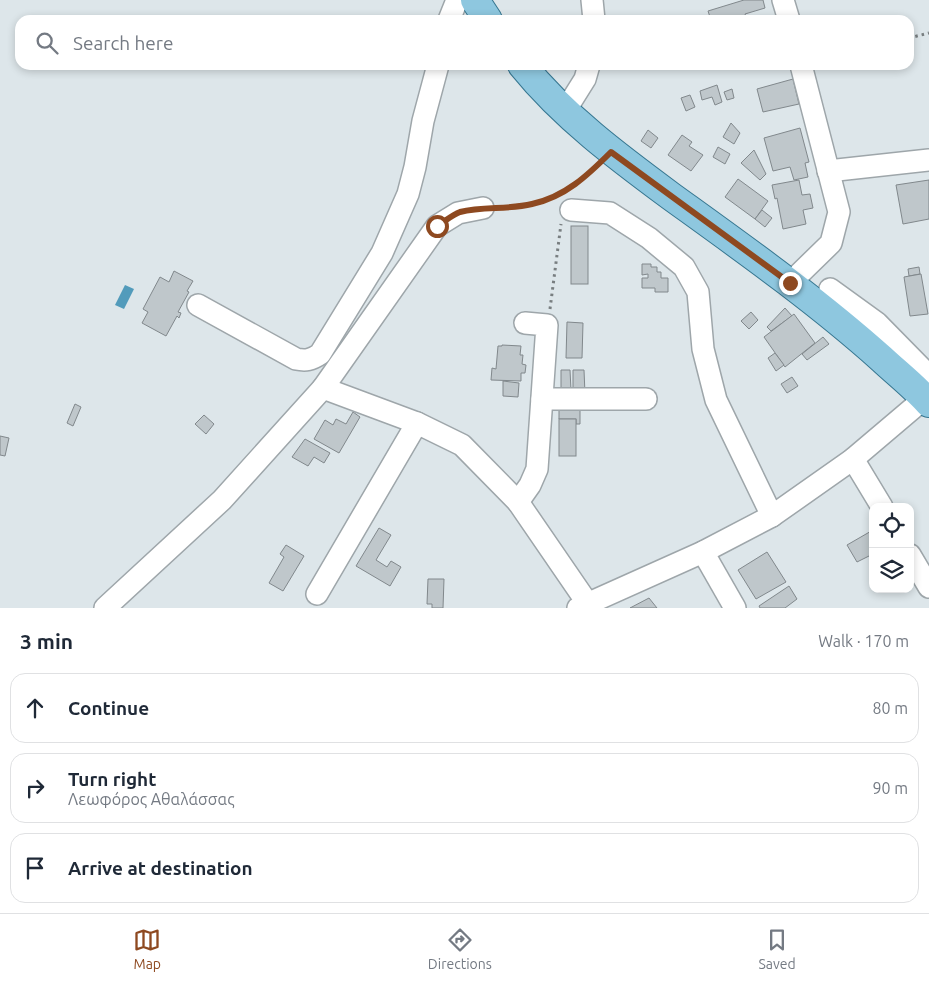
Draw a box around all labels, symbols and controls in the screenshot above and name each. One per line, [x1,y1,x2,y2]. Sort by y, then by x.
search box [15,15,914,70]
icon: search [33,29,61,57]
text: Search here [73,32,173,54]
route start [426,215,449,238]
route end [779,272,802,295]
map controls [869,503,914,593]
button: locate [869,503,914,548]
button: layers [869,548,914,593]
text: 3 min [20,629,73,653]
text: Walk · 170 m [818,632,909,650]
icon: ahead [21,694,49,722]
text: Continue [68,697,149,719]
text: 80 m [872,699,908,717]
text: Turn right [68,768,156,790]
icon: right [21,774,49,802]
text: 90 m [872,779,908,797]
text: Λεωφόρος Αθαλάσσας [68,790,234,808]
icon: arrive [21,854,49,882]
text: Arrive at destination [68,857,253,879]
tab: Map [133,926,161,972]
tab: Directions [428,926,492,972]
tab: Saved [758,926,796,972]

